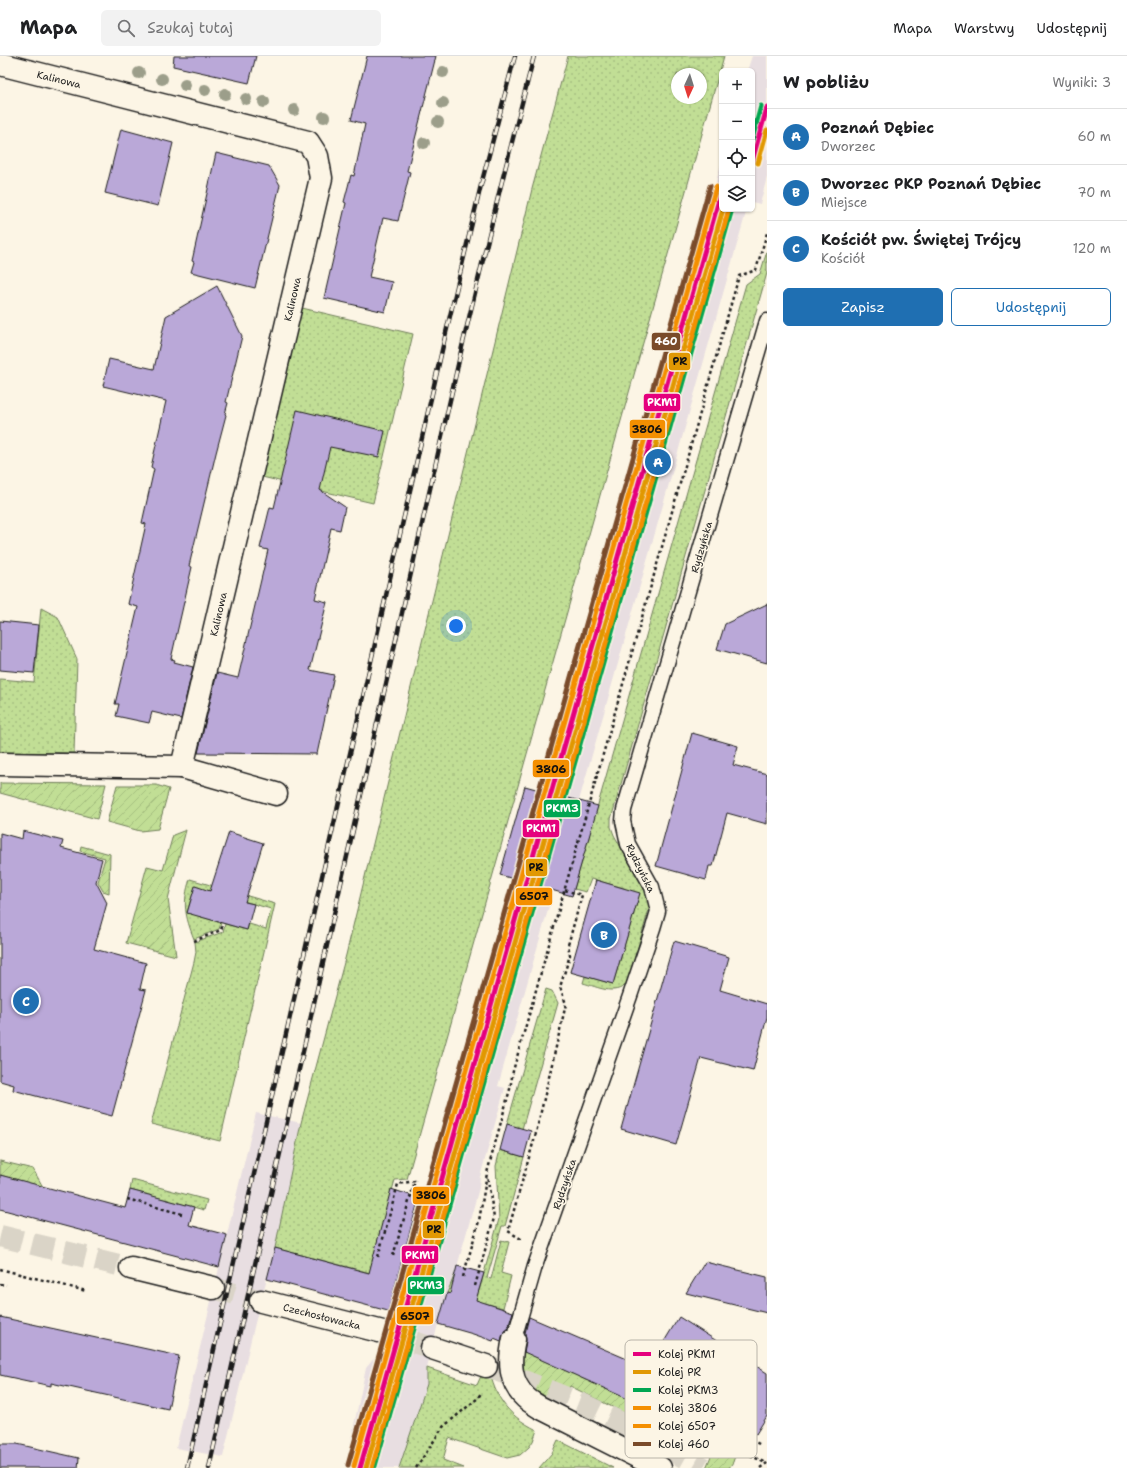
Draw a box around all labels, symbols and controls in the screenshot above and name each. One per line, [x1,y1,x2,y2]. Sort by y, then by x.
search box [101,10,381,46]
text: Mapa [20,15,77,40]
icon: search [115,17,137,39]
text: Szukaj tutaj [147,18,233,38]
text: Mapa [893,19,932,37]
text: Warstwy [954,19,1014,37]
text: Udostępnij [1036,19,1107,37]
street label: Kalinowa [36,68,83,91]
north arrow [671,68,707,104]
map controls [719,68,755,212]
button: + [719,68,755,104]
text: W pobliżu [783,71,869,93]
text: Wyniki: 3 [1052,74,1111,91]
button: − [719,104,755,140]
text: Poznań Dębiec [821,118,934,138]
text: A [791,128,801,145]
text: 60 m [1078,128,1111,145]
text: Dworzec [821,138,876,155]
button: locate [719,140,755,176]
text: Dworzec PKP Poznań Dębiec [821,174,1041,194]
button: layers [719,176,755,212]
text: B [792,184,800,201]
text: 70 m [1077,184,1111,201]
text: Miejsce [821,194,867,211]
text: Kościół pw. Świętej Trójcy [821,230,1021,250]
text: C [792,240,800,257]
text: 120 m [1073,240,1111,257]
text: Kościół [821,250,865,267]
street label: Kalinowa [281,275,304,322]
button: Zapisz [783,288,943,326]
button: Udostępnij [951,288,1111,326]
line badge: 460 [651,332,681,351]
text: 460 [655,334,678,349]
line badge: PR [668,352,691,371]
text: PR [673,354,687,369]
line badge: PKM1 [643,393,681,412]
text: PKM1 [647,395,677,410]
line badge: 3806 [629,419,666,439]
text: 3806 [632,422,663,437]
pin: A [645,447,671,477]
street label: Rydzyńska [688,519,715,574]
street label: Kalinowa [207,590,230,637]
your location [446,616,466,636]
line badge: 3806 [532,759,570,778]
text: 3806 [536,762,567,777]
line badge: PKM3 [543,799,581,818]
text: PKM3 [545,801,579,816]
line badge: PKM1 [522,819,560,838]
text: PKM1 [526,821,556,836]
street label: Rydzyńska [623,842,658,895]
line badge: PR [525,858,548,877]
text: PR [529,860,543,875]
line badge: 6507 [515,887,553,906]
text: 6507 [519,889,549,904]
pin: B [591,920,617,950]
pin: C [13,986,39,1016]
street label: Rydzyńska [550,1156,579,1211]
line badge: 3806 [412,1186,450,1205]
text: 3806 [416,1188,447,1203]
line badge: PR [422,1220,445,1239]
text: PR [427,1222,441,1237]
line badge: PKM1 [401,1245,439,1264]
text: PKM1 [405,1248,435,1263]
line badge: PKM3 [407,1276,445,1295]
text: PKM3 [409,1278,443,1293]
street label: Czechosłowacka [282,1301,363,1333]
line badge: 6507 [396,1306,434,1325]
text: 6507 [400,1309,430,1324]
legend [625,1340,757,1458]
text: Kolej PKM1 [658,1347,715,1362]
text: Kolej PR [658,1365,702,1380]
text: Kolej PKM3 [658,1383,718,1398]
text: Kolej 3806 [658,1401,717,1416]
text: Kolej 6507 [658,1419,716,1434]
text: Kolej 460 [658,1437,710,1452]

